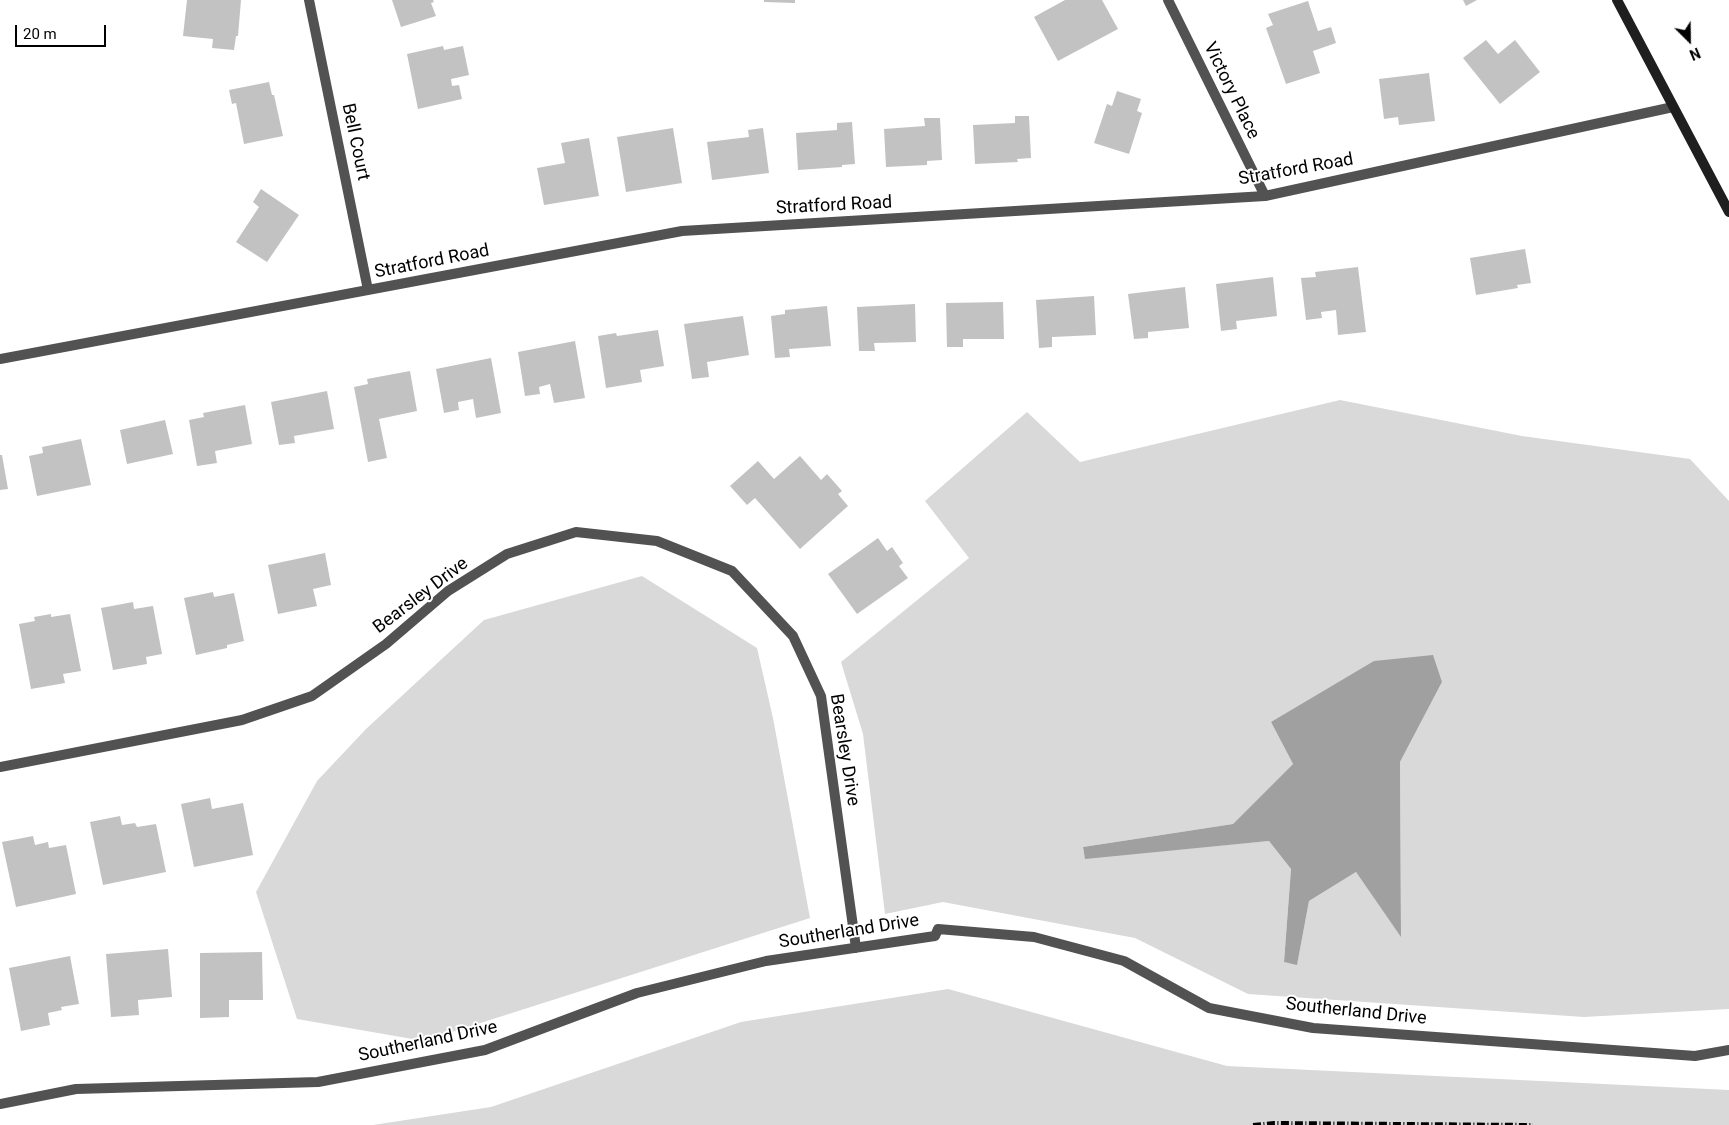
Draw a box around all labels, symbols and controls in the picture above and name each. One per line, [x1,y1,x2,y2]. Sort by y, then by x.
scale bar [18,15,109,47]
north arrow [1664,15,1714,65]
text: 20 m [23,25,57,43]
street label: Victory Place [1198,39,1264,143]
text: N [1687,45,1703,63]
street label: Bell Court [336,101,374,183]
street label: Stratford Road [1237,149,1355,191]
street label: Stratford Road [775,192,893,220]
street label: Stratford Road [373,240,491,284]
street label: Bearsley Drive [369,553,473,639]
street label: Bearsley Drive [824,692,864,808]
street label: Southerland Drive [777,910,921,954]
street label: Southerland Drive [1285,994,1427,1030]
street label: Southerland Drive [357,1017,499,1067]

